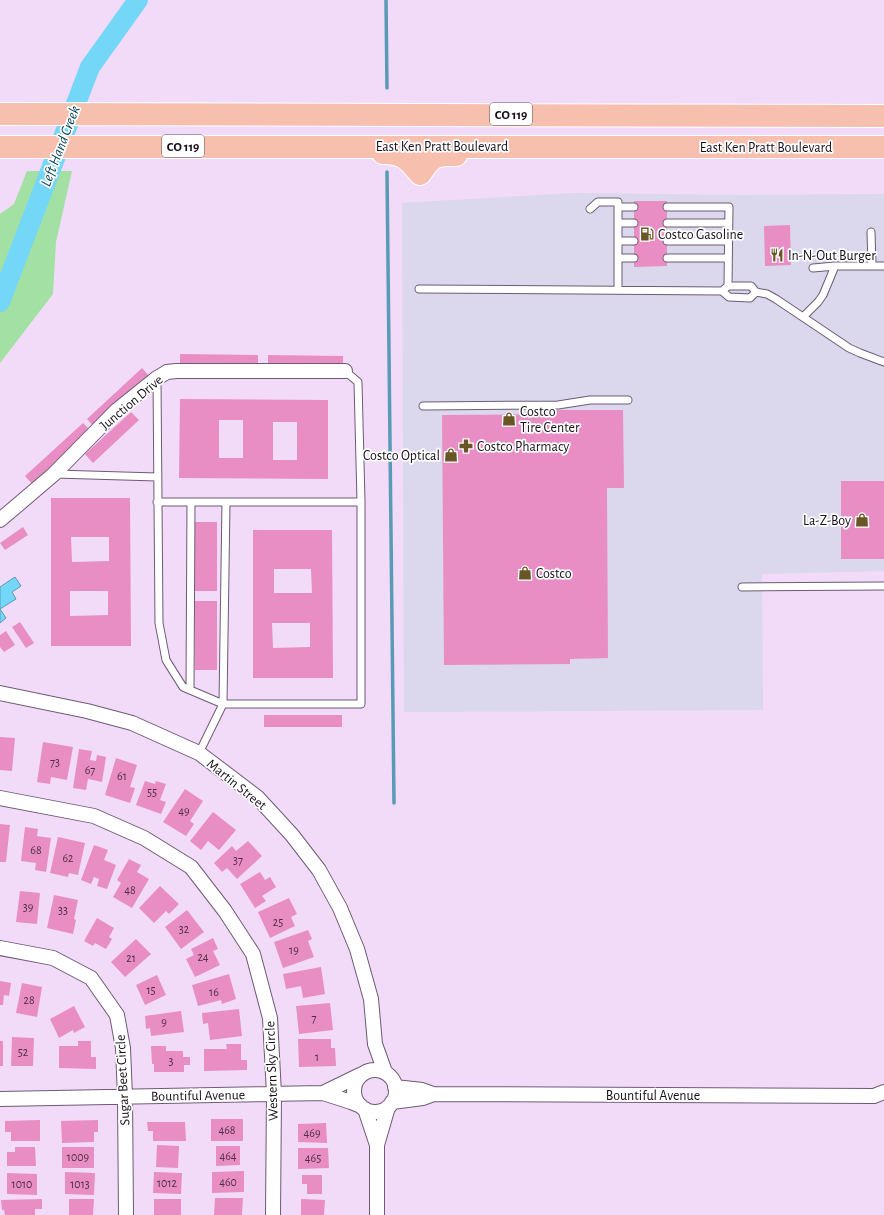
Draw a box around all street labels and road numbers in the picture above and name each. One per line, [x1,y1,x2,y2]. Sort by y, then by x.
road number: CO 119 [490,103,532,125]
road number: CO 119 [162,135,204,157]
street label: East Ken Pratt Boulevard [376,140,508,154]
street label: East Ken Pratt Boulevard [700,141,832,155]
street label: Junction Drive [98,373,166,433]
street label: Martin Street [204,757,269,813]
street label: Western Sky Circle [263,1021,281,1121]
street label: Sugar Beet Circle [114,1034,132,1126]
street label: Bountiful Avenue [151,1088,245,1104]
street label: Bountiful Avenue [606,1089,700,1103]

